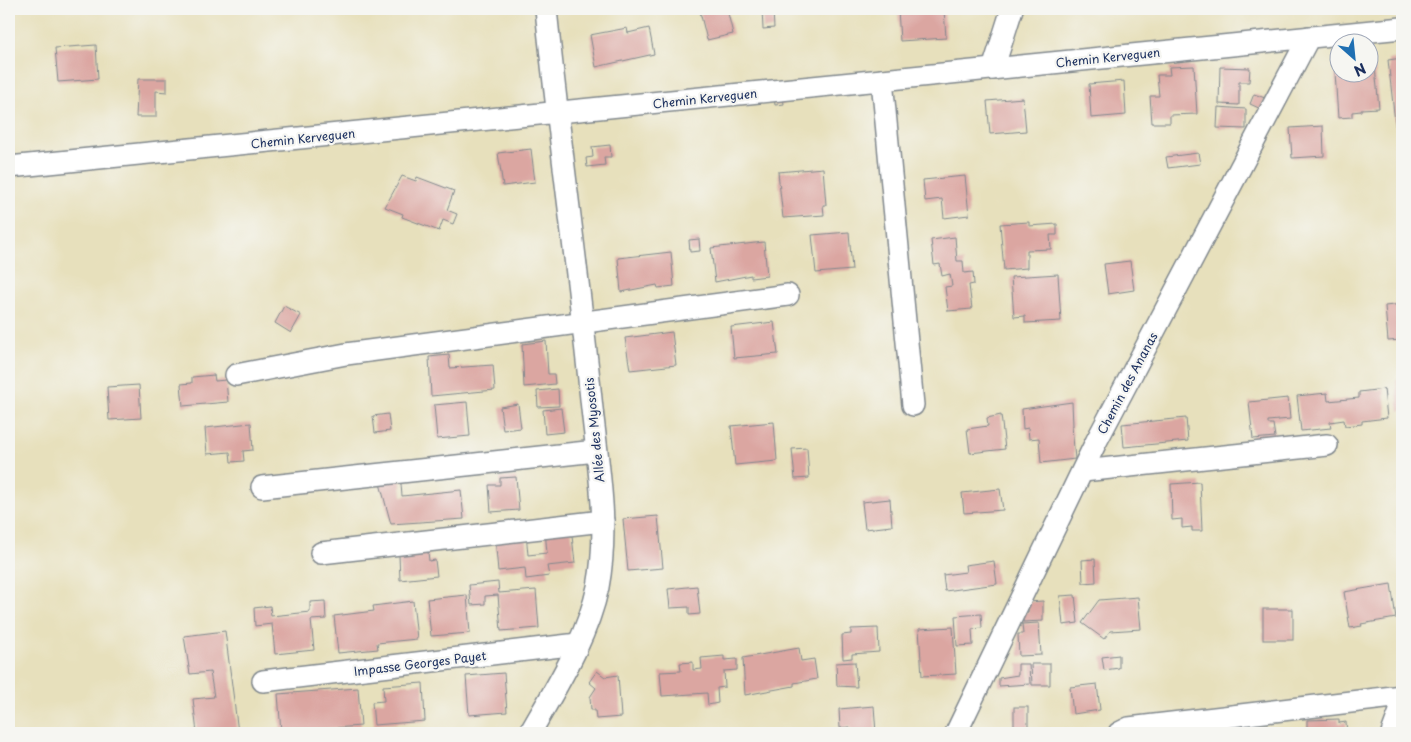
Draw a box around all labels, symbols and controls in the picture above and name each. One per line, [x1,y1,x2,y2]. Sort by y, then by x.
north arrow [1328,32,1378,82]
street label: Chemin Kerveguen [1055,43,1161,71]
text: N [1350,58,1370,82]
street label: Chemin Kerveguen [652,84,758,112]
street label: Chemin Kerveguen [250,124,356,152]
street label: Chemin des Ananas [1093,328,1162,437]
street label: Allée des Myosotis [579,376,608,483]
street label: Impasse Georges Payet [353,646,487,680]

